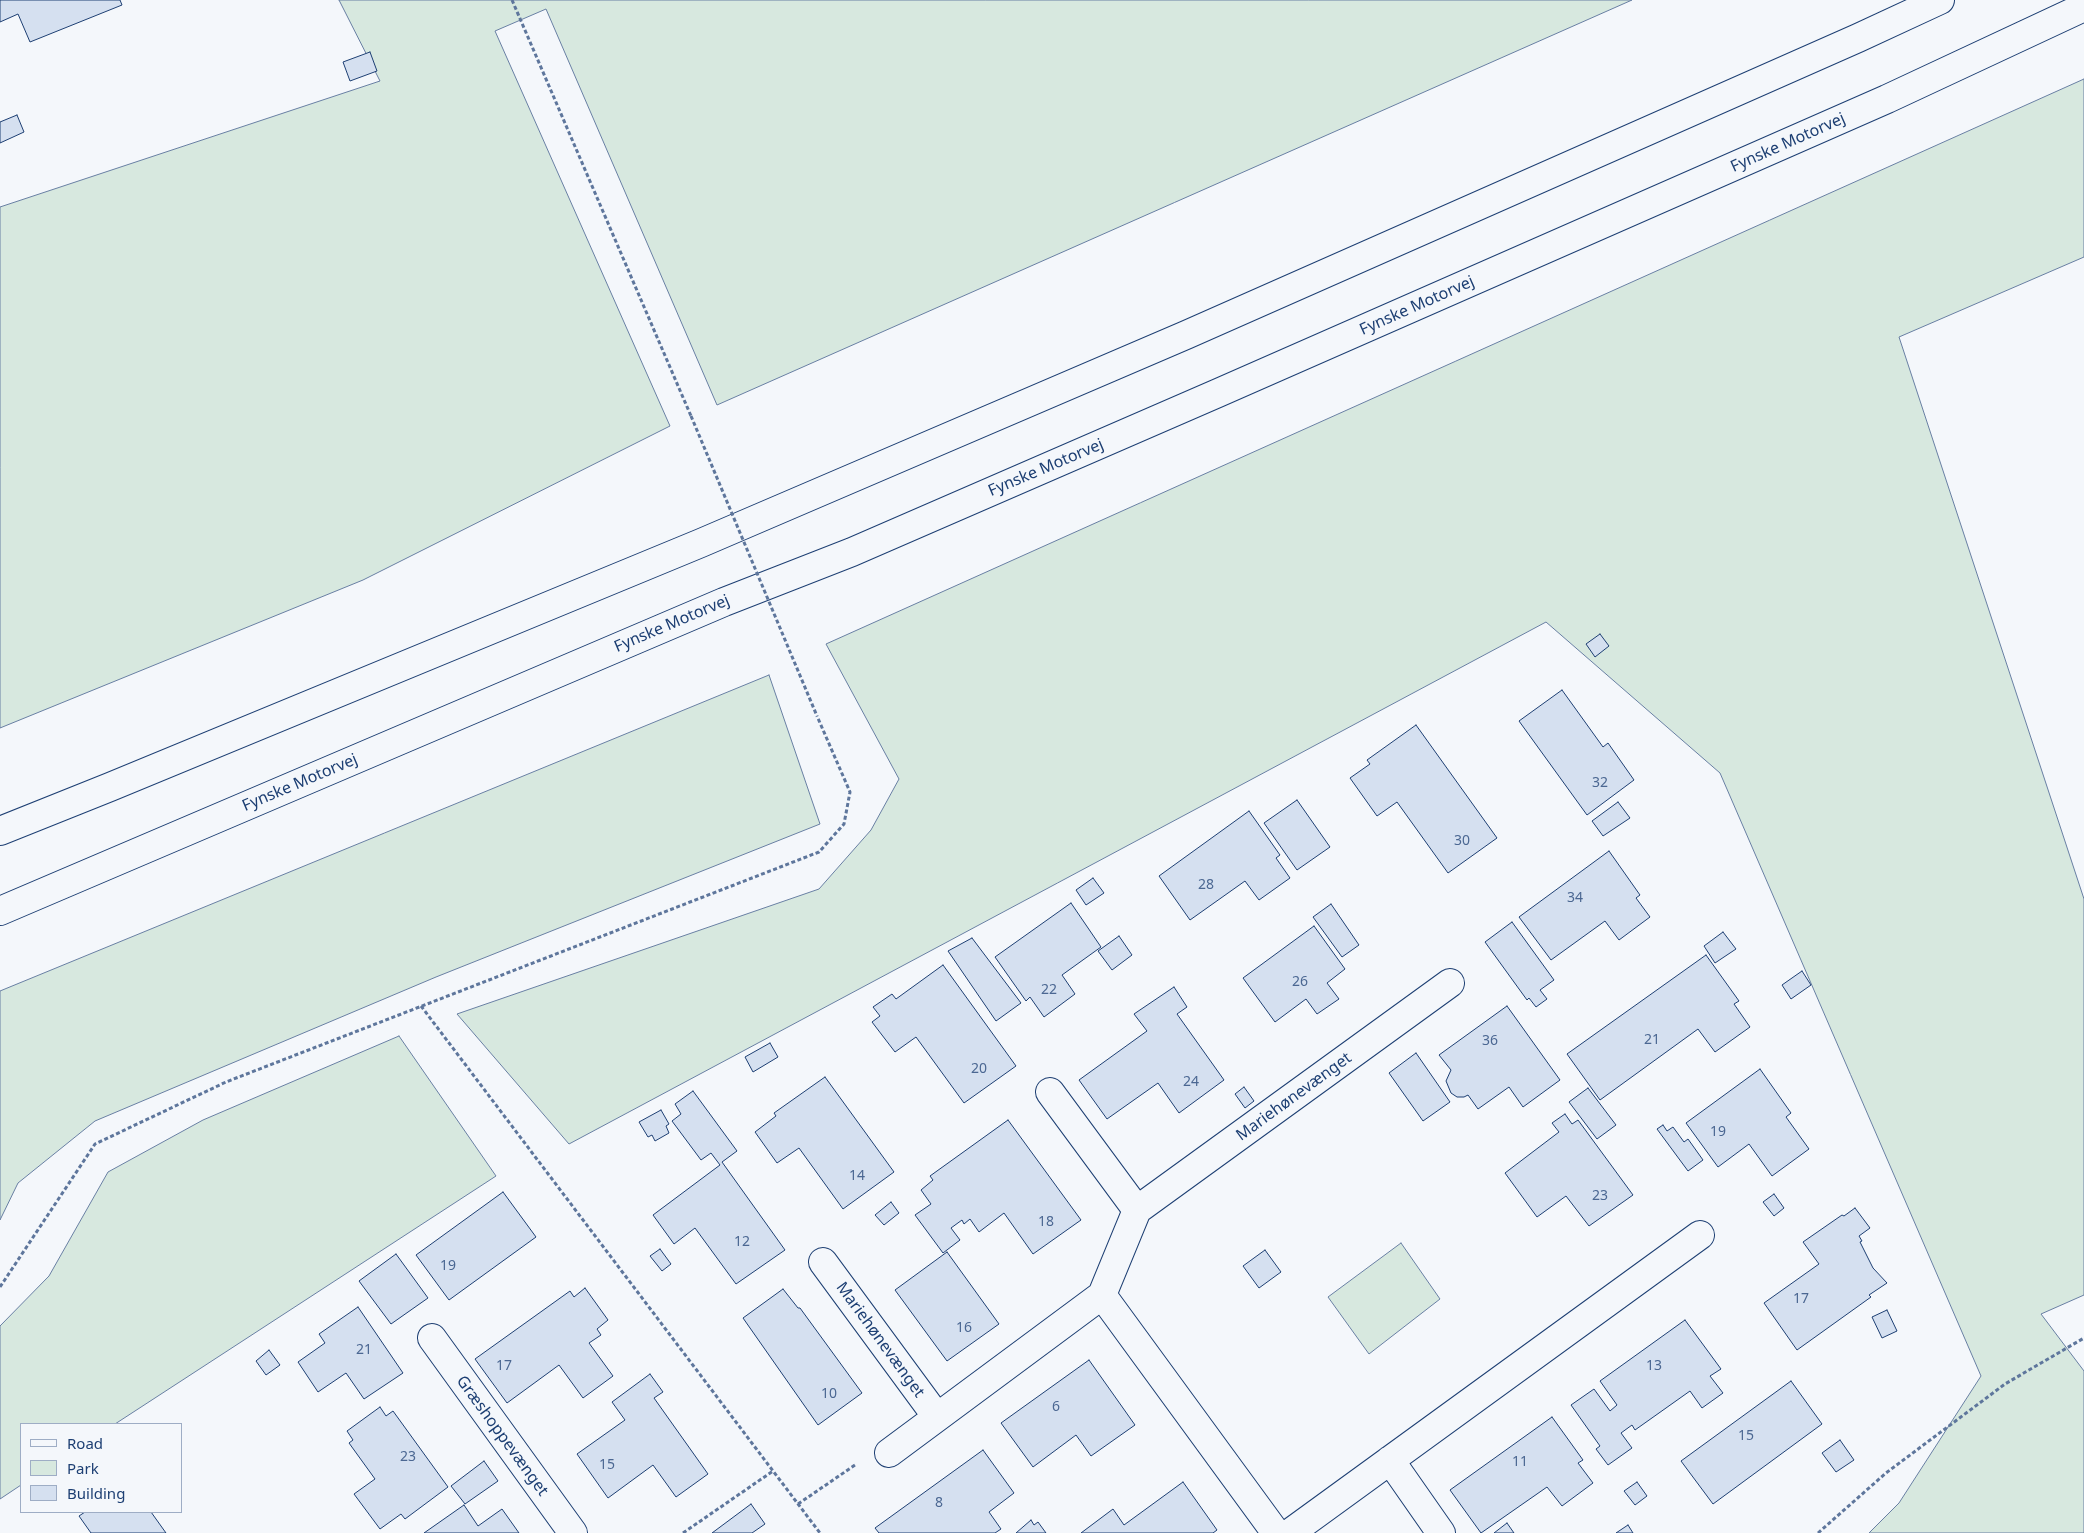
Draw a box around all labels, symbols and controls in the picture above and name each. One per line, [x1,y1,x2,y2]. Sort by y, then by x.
street label: Fynske Motorvej [1728,109,1848,177]
street label: Fynske Motorvej [1357,272,1477,340]
street label: Fynske Motorvej [986,435,1106,501]
street label: Fynske Motorvej [612,591,732,657]
street label: Fynske Motorvej [240,750,360,816]
house number: 32 [1592,775,1608,791]
house number: 30 [1454,833,1470,849]
house number: 28 [1198,877,1214,893]
house number: 34 [1567,890,1583,906]
house number: 26 [1292,974,1308,990]
house number: 22 [1041,982,1057,998]
house number: 21 [1644,1032,1660,1048]
house number: 36 [1482,1033,1498,1049]
street label: Mariehønevænget [1233,1049,1355,1145]
house number: 20 [971,1061,987,1077]
house number: 24 [1183,1074,1199,1090]
house number: 19 [1710,1124,1726,1140]
house number: 14 [849,1168,865,1184]
house number: 23 [1592,1188,1608,1204]
house number: 18 [1038,1214,1054,1230]
house number: 12 [734,1234,750,1250]
house number: 19 [440,1258,456,1274]
street label: Mariehønevænget [832,1279,928,1401]
house number: 17 [1793,1291,1809,1307]
house number: 16 [956,1320,972,1336]
house number: 21 [356,1342,372,1358]
house number: 17 [496,1358,512,1374]
house number: 13 [1646,1358,1662,1374]
street label: Græshoppevænget [452,1372,552,1500]
house number: 10 [821,1386,837,1402]
house number: 6 [1052,1399,1060,1415]
legend [20,1423,182,1513]
house number: 15 [1738,1428,1754,1444]
text: Road [67,1433,103,1453]
house number: 23 [400,1449,416,1465]
house number: 11 [1512,1454,1528,1470]
house number: 15 [599,1457,615,1473]
text: Park [67,1458,99,1478]
text: Building [67,1483,125,1503]
house number: 8 [935,1495,943,1511]

